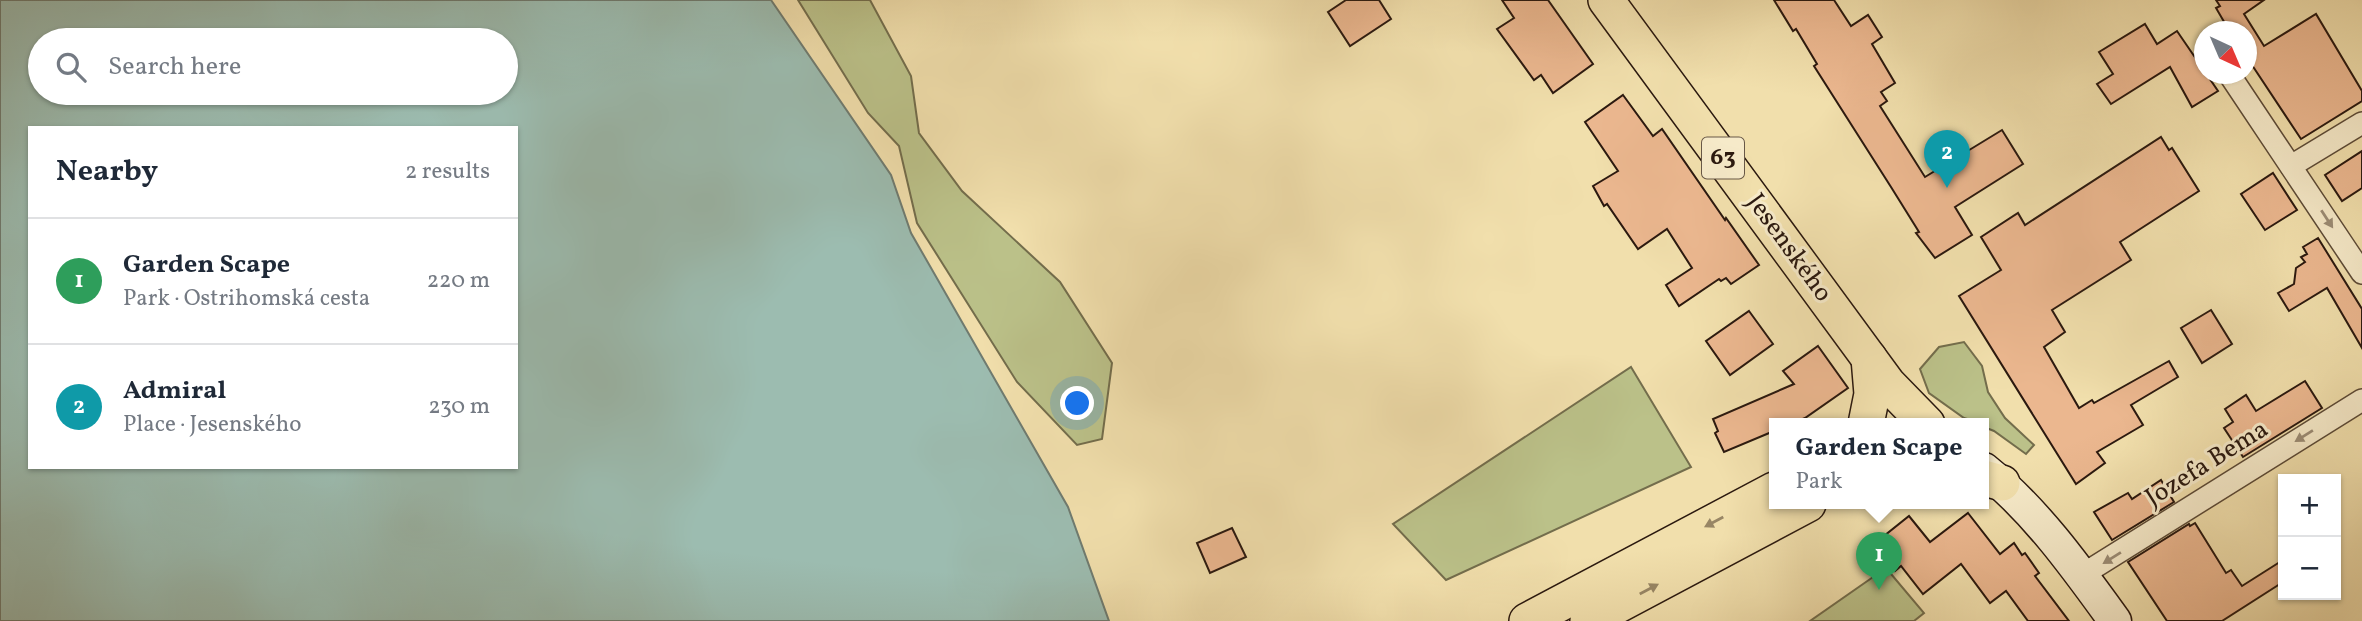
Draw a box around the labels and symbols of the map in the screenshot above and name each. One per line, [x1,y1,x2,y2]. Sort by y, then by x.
north arrow [2194,21,2257,84]
pin: 2 [1924,130,1970,188]
road number: 63 [1702,138,1744,178]
street label: Jesenského [1737,186,1841,310]
one-way arrow [2320,210,2333,229]
your location [1060,386,1094,420]
street label: Jozefa Bema [2138,412,2276,516]
one-way arrow [2295,430,2314,443]
one-way arrow [1703,515,1723,527]
pin: 1 [1856,532,1902,590]
one-way arrow [2102,551,2122,564]
one-way arrow [1639,583,1659,595]

